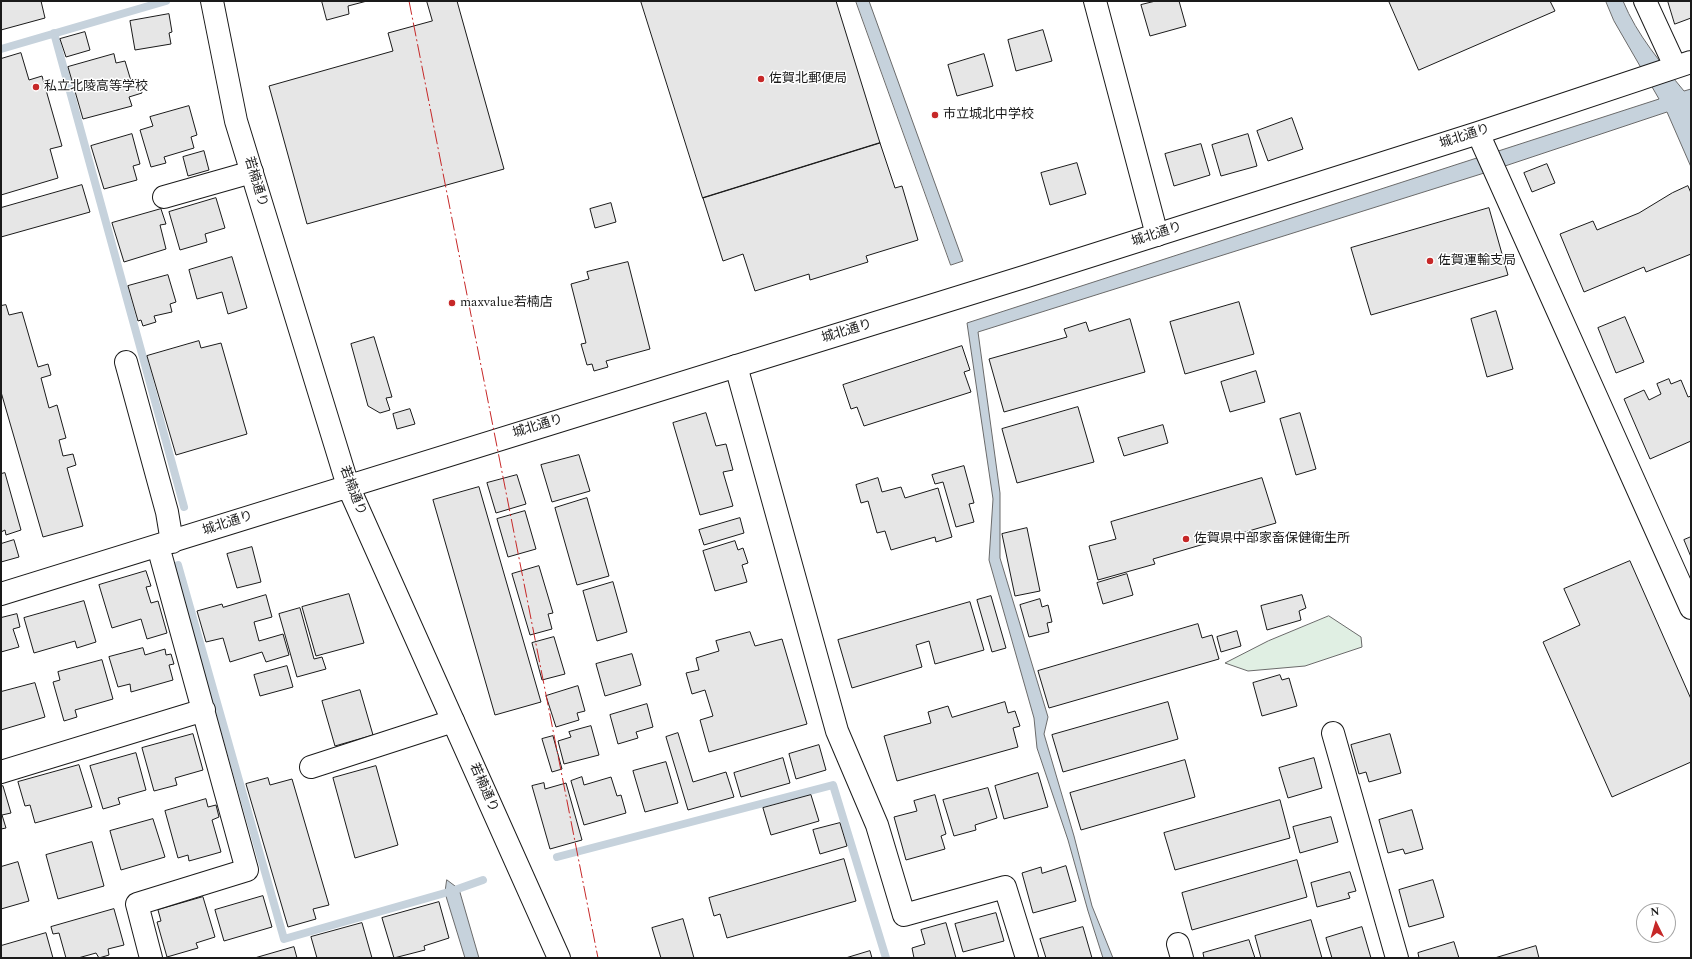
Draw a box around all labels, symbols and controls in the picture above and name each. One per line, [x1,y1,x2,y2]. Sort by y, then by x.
place label: 佐賀北郵便局 [769,71,847,87]
marker: 佐賀北郵便局 [756,74,766,84]
place label: 私立北陵高等学校 [44,79,148,95]
marker: 私立北陵高等学校 [31,82,41,92]
place label: 市立城北中学校 [943,107,1034,123]
marker: 市立城北中学校 [930,110,940,120]
street label: 城北通り [1438,122,1492,152]
street label: 若楠通り [240,155,270,209]
street label: 城北通り [1130,220,1184,250]
place label: 佐賀運輸支局 [1438,253,1516,269]
marker: 佐賀運輸支局 [1425,256,1435,266]
place label: maxvalue若楠店 [460,295,553,311]
marker: maxvalue若楠店 [447,298,457,308]
street label: 城北通り [820,317,874,347]
street label: 城北通り [511,412,565,442]
street label: 若楠通り [335,464,369,518]
street label: 城北通り [201,509,255,539]
place label: 佐賀県中部家畜保健衛生所 [1194,531,1350,547]
marker: 佐賀県中部家畜保健衛生所 [1181,534,1191,544]
street label: 若楠通り [465,761,501,815]
north arrow [1636,903,1676,943]
text: N [1650,903,1660,920]

